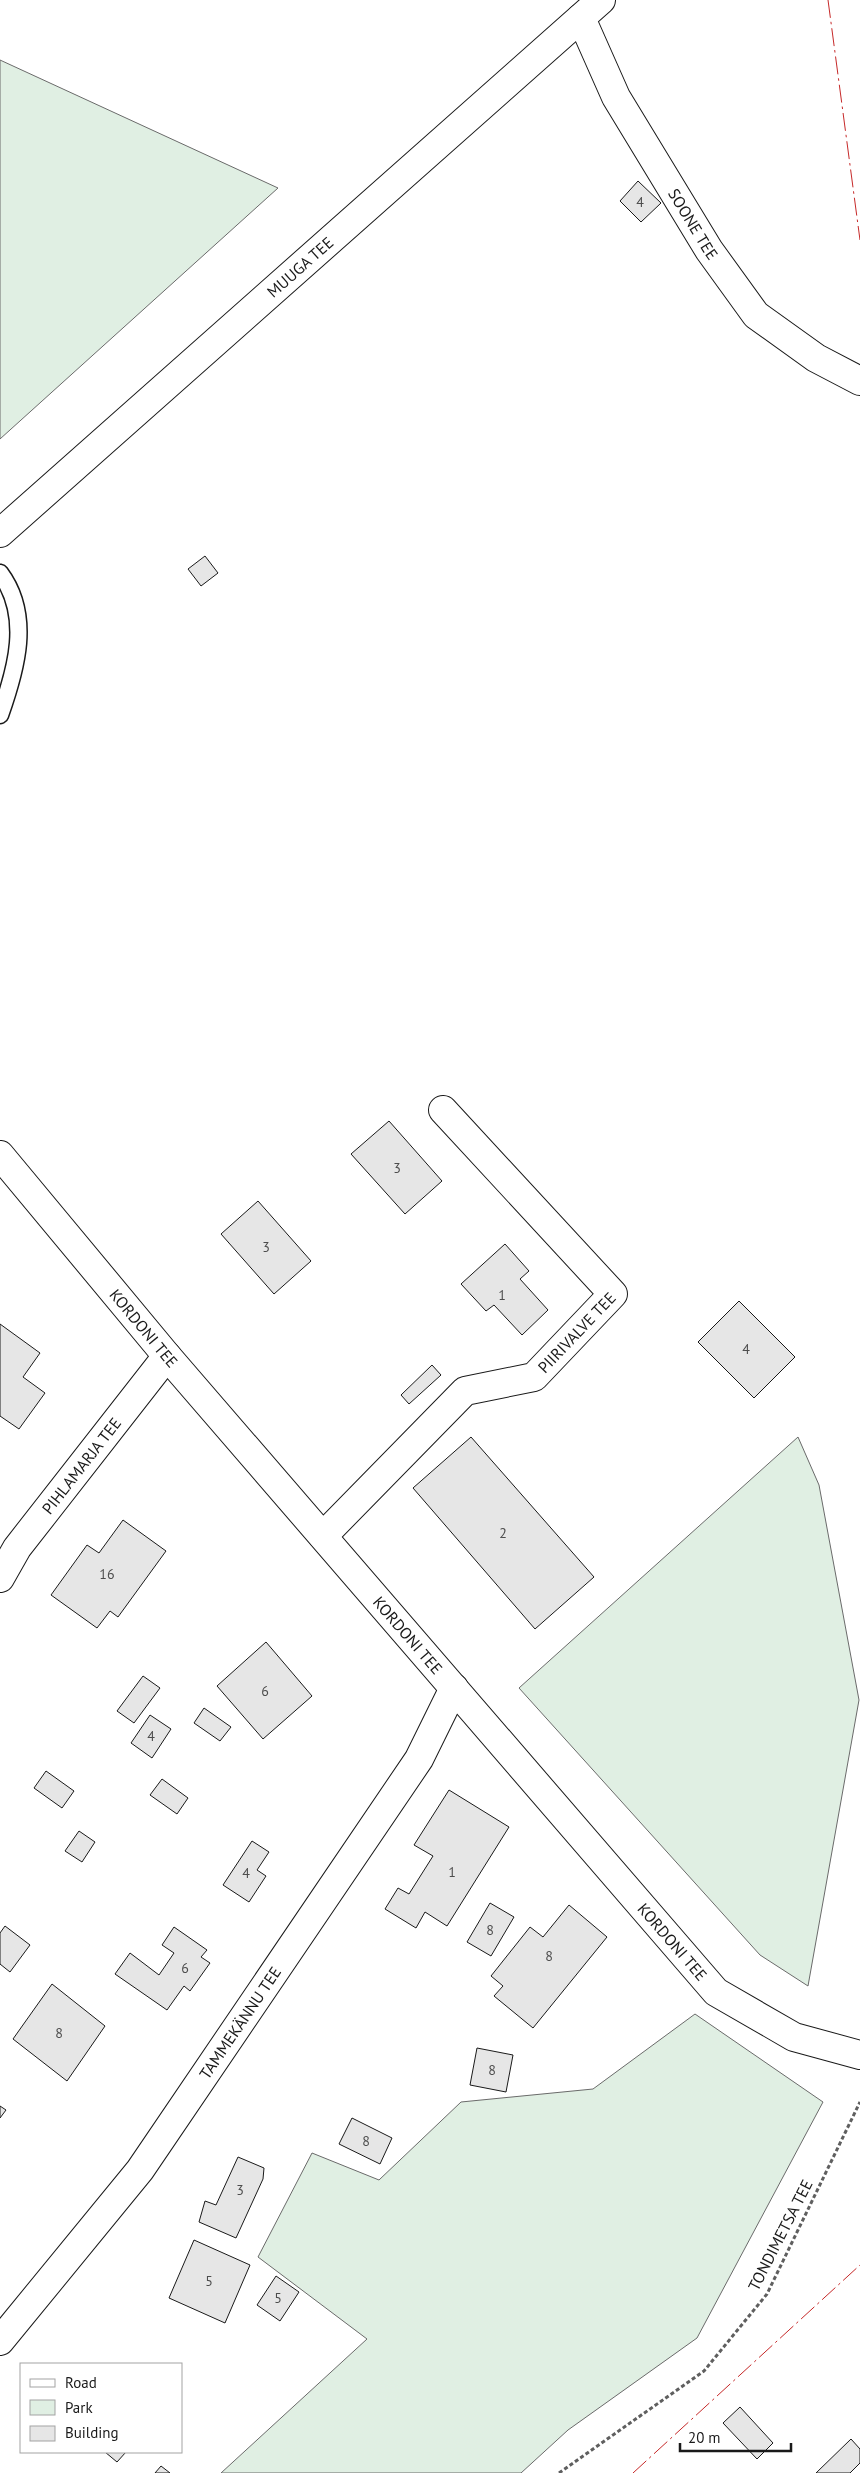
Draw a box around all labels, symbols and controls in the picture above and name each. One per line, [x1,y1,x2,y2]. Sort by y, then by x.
street label: SOONE TEE [664,185,723,263]
house number: 4 [636,193,644,211]
street label: MUUGA TEE [263,232,337,302]
house number: 3 [393,1159,401,1177]
house number: 3 [262,1238,270,1256]
street label: KORDONI TEE [105,1285,182,1371]
house number: 1 [498,1286,506,1304]
street label: PIIRIVALVE TEE [533,1288,620,1377]
house number: 4 [742,1340,750,1358]
street label: PIHLAMARJA TEE [37,1413,125,1518]
house number: 2 [499,1524,507,1542]
house number: 16 [99,1565,115,1583]
street label: KORDONI TEE [369,1592,447,1678]
house number: 6 [261,1682,269,1700]
house number: 4 [147,1727,155,1745]
house number: 1 [448,1863,456,1881]
house number: 4 [242,1864,250,1882]
street label: KORDONI TEE [634,1899,712,1985]
house number: 8 [486,1921,494,1939]
house number: 8 [545,1947,553,1965]
house number: 6 [181,1959,189,1977]
street label: TAMMEKÄNNU TEE [195,1963,285,2083]
house number: 8 [55,2024,63,2042]
house number: 8 [488,2061,496,2079]
house number: 8 [362,2132,370,2150]
street label: TONDIMETSA TEE [743,2176,817,2294]
house number: 3 [236,2181,244,2199]
house number: 5 [205,2272,213,2290]
house number: 5 [274,2289,282,2307]
legend [20,2363,182,2453]
text: Road [65,2373,97,2392]
text: Park [65,2398,93,2417]
scale bar [680,2420,791,2452]
text: Building [65,2423,119,2442]
text: 20 m [688,2428,721,2447]

